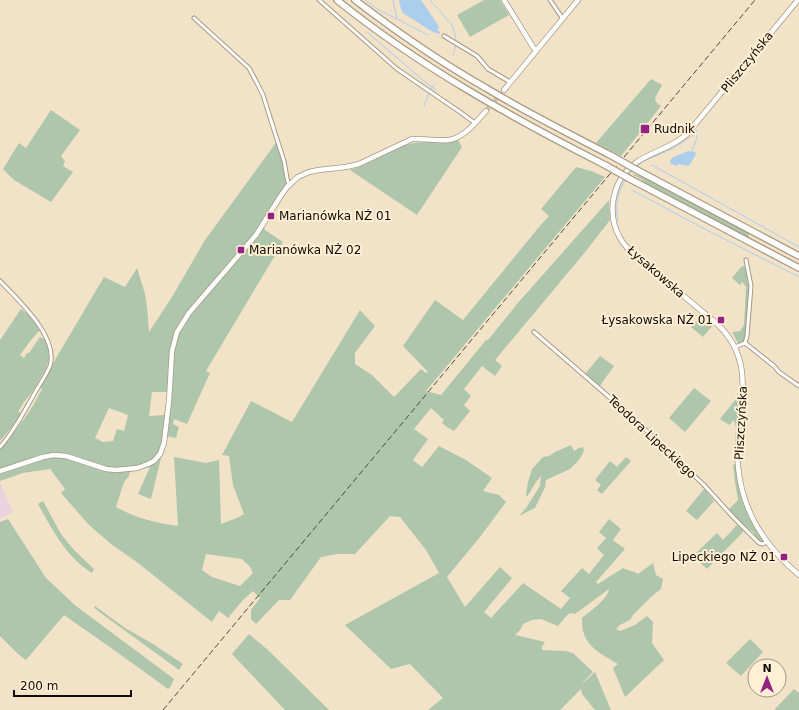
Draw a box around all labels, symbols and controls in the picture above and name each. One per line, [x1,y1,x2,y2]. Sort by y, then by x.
street label: Pliszczyńska [718,29,776,95]
place label: Rudnik [654,122,695,136]
marker: Rudnik [639,123,651,135]
place label: Marianówka NŻ 01 [279,208,391,223]
marker: Marianówka NŻ 01 [266,211,276,221]
place label: Marianówka NŻ 02 [249,242,361,257]
street label: Łysakowska [624,243,688,301]
marker: Marianówka NŻ 02 [236,245,246,255]
place label: Łysakowska NŻ 01 [600,312,713,327]
marker: Łysakowska NŻ 01 [716,315,726,325]
street label: Pliszczyńska [732,385,750,461]
street label: Teodora Lipeckiego [604,392,699,481]
place label: Lipeckiego NŻ 01 [672,549,776,564]
marker: Lipeckiego NŻ 01 [779,552,789,562]
north arrow [747,658,787,698]
text: N [762,662,772,675]
scale bar [14,672,131,698]
text: 200 m [20,679,58,693]

